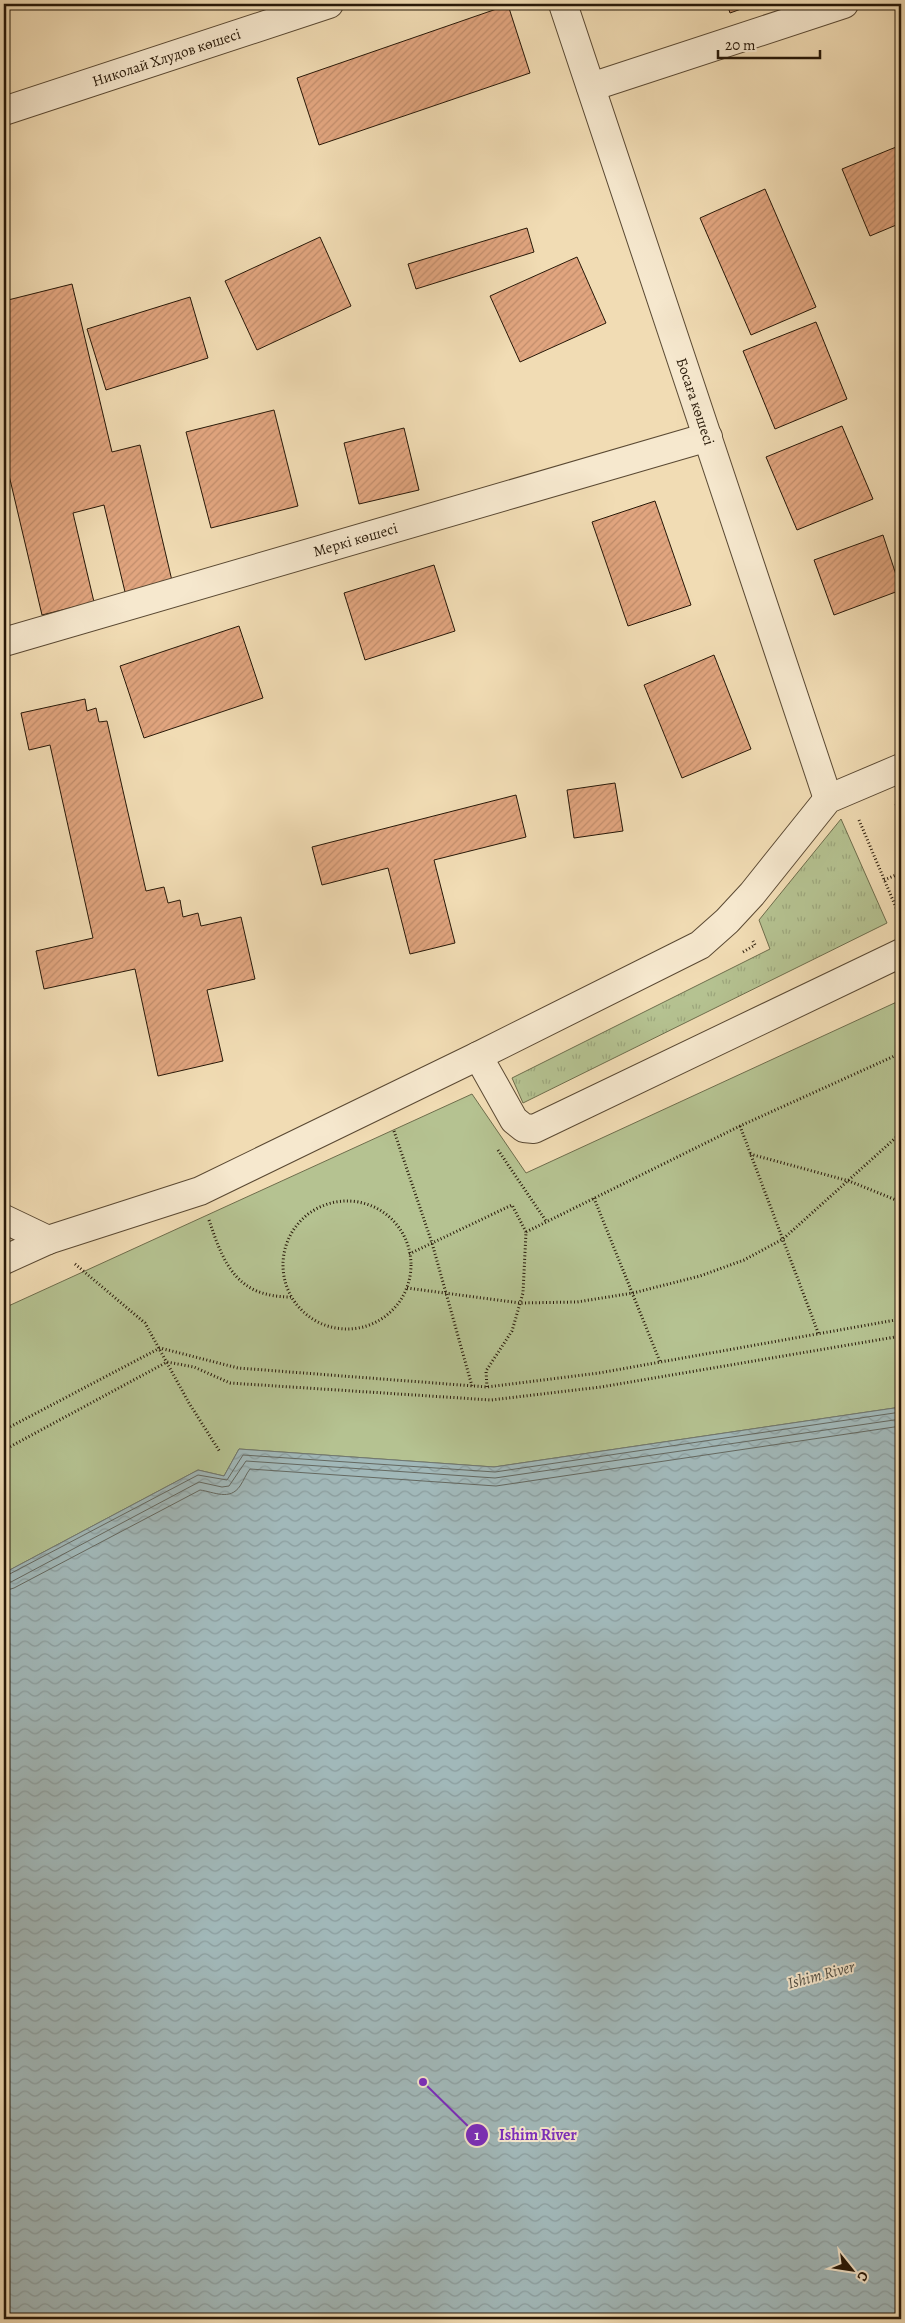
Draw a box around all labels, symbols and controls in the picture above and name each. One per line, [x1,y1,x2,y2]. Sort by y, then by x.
street label: Николай Хлудов көшесі [89,24,243,91]
scale bar [718,28,820,60]
text: 20 m [725,35,756,55]
street label: Босаға көшесі [672,355,719,448]
street label: Меркі көшесі [311,518,400,561]
water label: Ishim River [785,1955,857,1994]
callout: Ishim River [465,2119,587,2150]
text: Ishim River [499,2124,577,2146]
text: 1 [474,2125,480,2145]
north arrow [828,2246,878,2296]
text: С [852,2268,873,2285]

